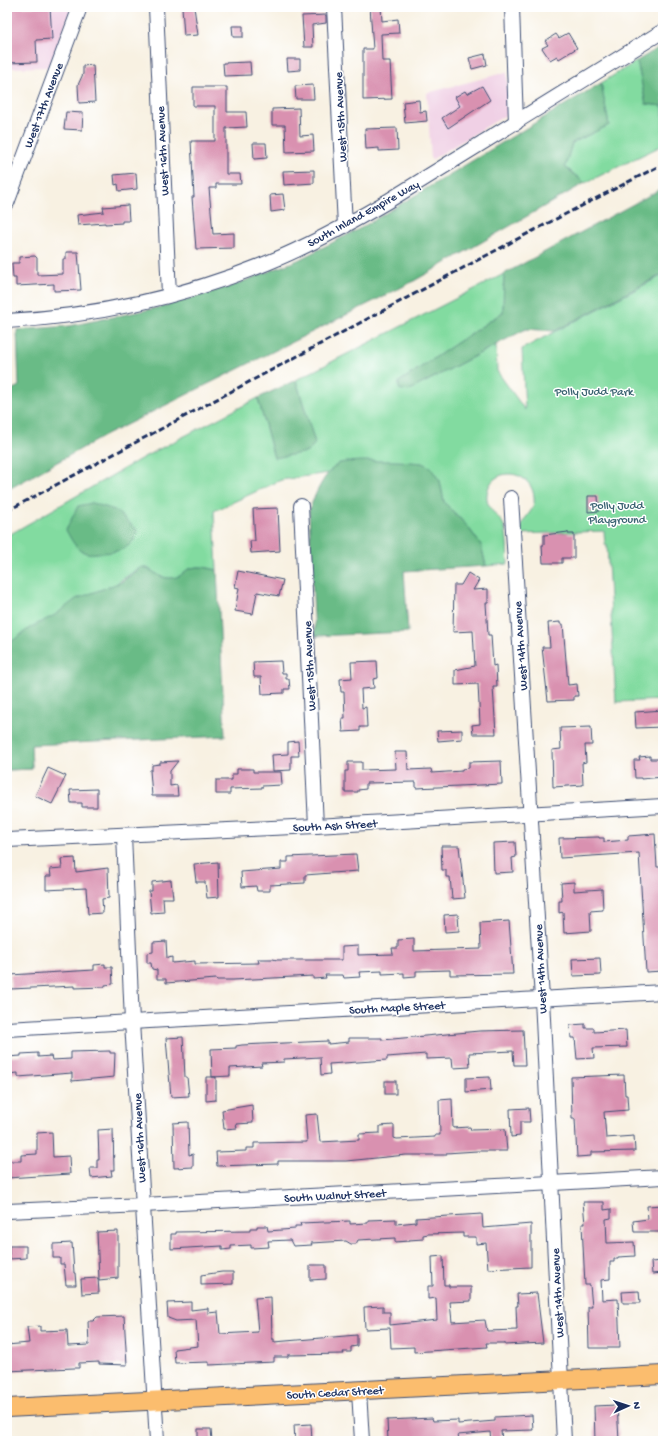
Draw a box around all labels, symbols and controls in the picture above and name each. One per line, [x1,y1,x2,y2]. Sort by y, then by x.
street label: West 17th Avenue [22,60,68,150]
street label: West 15th Avenue [333,71,351,162]
street label: West 16th Avenue [155,105,173,196]
street label: South Inland Empire Way [306,178,422,251]
park label: Polly Judd Park [554,386,635,400]
park label: Polly Judd Playground [587,500,647,528]
street label: West 14th Avenue [512,600,532,691]
street label: West 15th Avenue [302,620,320,711]
street label: South Ash Street [293,818,379,836]
street label: West 14th Avenue [533,923,551,1014]
street label: South Maple Street [349,999,447,1019]
street label: West 16th Avenue [132,1092,150,1183]
street label: South Walnut Street [284,1187,388,1207]
street label: West 14th Avenue [550,1247,568,1338]
street label: South Cedar Street [286,1384,385,1404]
north arrow [608,1386,648,1426]
text: N [630,1402,642,1409]

